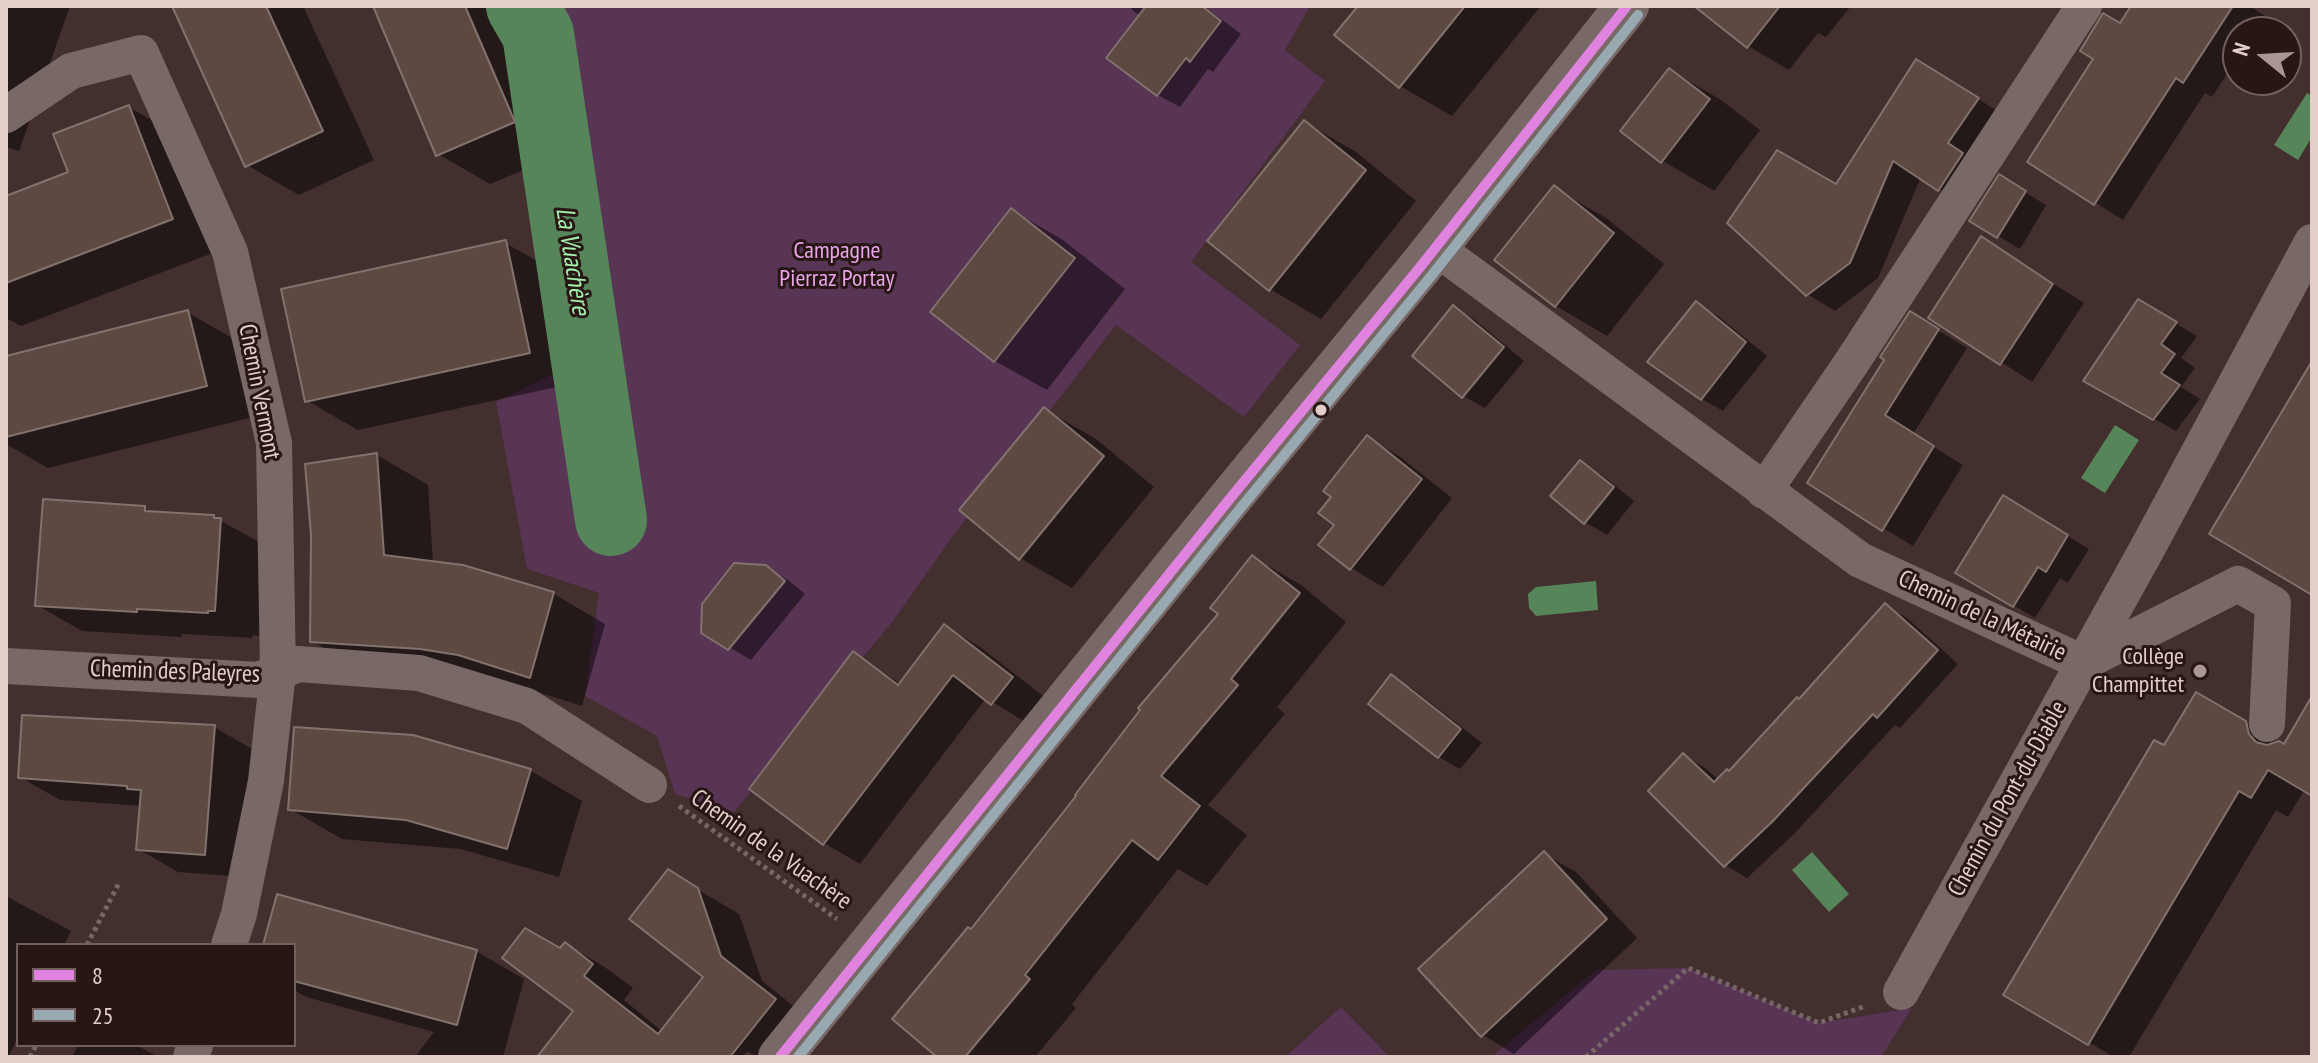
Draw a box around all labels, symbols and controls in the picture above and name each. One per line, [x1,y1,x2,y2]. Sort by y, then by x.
north arrow [2222,16,2302,96]
text: N [2226,39,2256,59]
water label: La Vuachère [548,205,596,317]
park label: Campagne Pierraz Portay [779,237,895,293]
street label: Chemin Vermont [232,322,286,462]
unlabelled marker [1313,402,1329,418]
street label: Chemin de la Métairie [1893,565,2071,667]
place label: Collège Champittet [2092,643,2184,699]
street label: Chemin des Paleyres [90,655,260,689]
marker: Collège Champittet [2191,662,2209,680]
street label: Chemin du Pont-du-Diable [1942,696,2074,902]
street label: Chemin de la Vuachère [685,784,857,916]
legend [16,943,296,1047]
text: 8 [92,960,103,991]
text: 25 [92,1000,114,1031]

